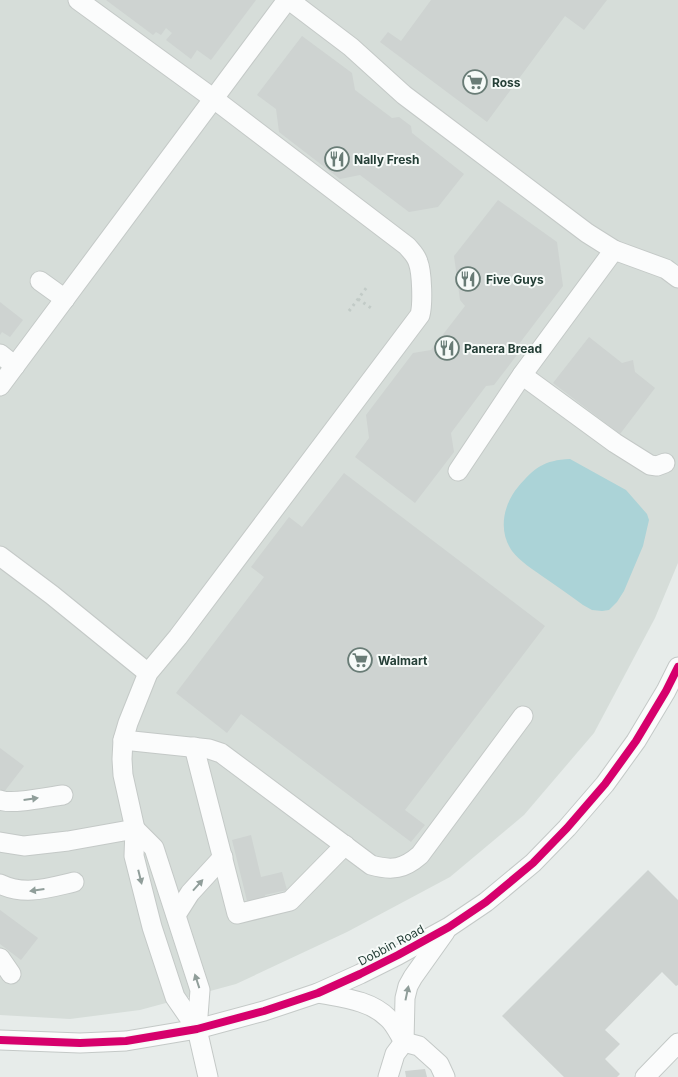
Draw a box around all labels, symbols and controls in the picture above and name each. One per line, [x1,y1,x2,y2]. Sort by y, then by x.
supermarket icon: Ross [462,69,488,95]
place label: Ross [492,75,521,90]
restaurant icon: Nally Fresh [324,146,350,172]
place label: Nally Fresh [354,152,420,167]
restaurant icon: Five Guys [455,266,481,292]
place label: Five Guys [486,272,544,287]
restaurant icon: Panera Bread [434,335,460,361]
place label: Panera Bread [464,341,542,356]
supermarket icon: Walmart [347,647,373,673]
place label: Walmart [378,653,428,668]
one-way arrow [24,795,40,803]
one-way arrow [136,870,144,885]
one-way arrow [192,879,204,891]
one-way arrow [28,886,44,894]
street label: Dobbin Road [355,921,427,969]
one-way arrow [193,973,201,988]
one-way arrow [403,986,411,1001]

